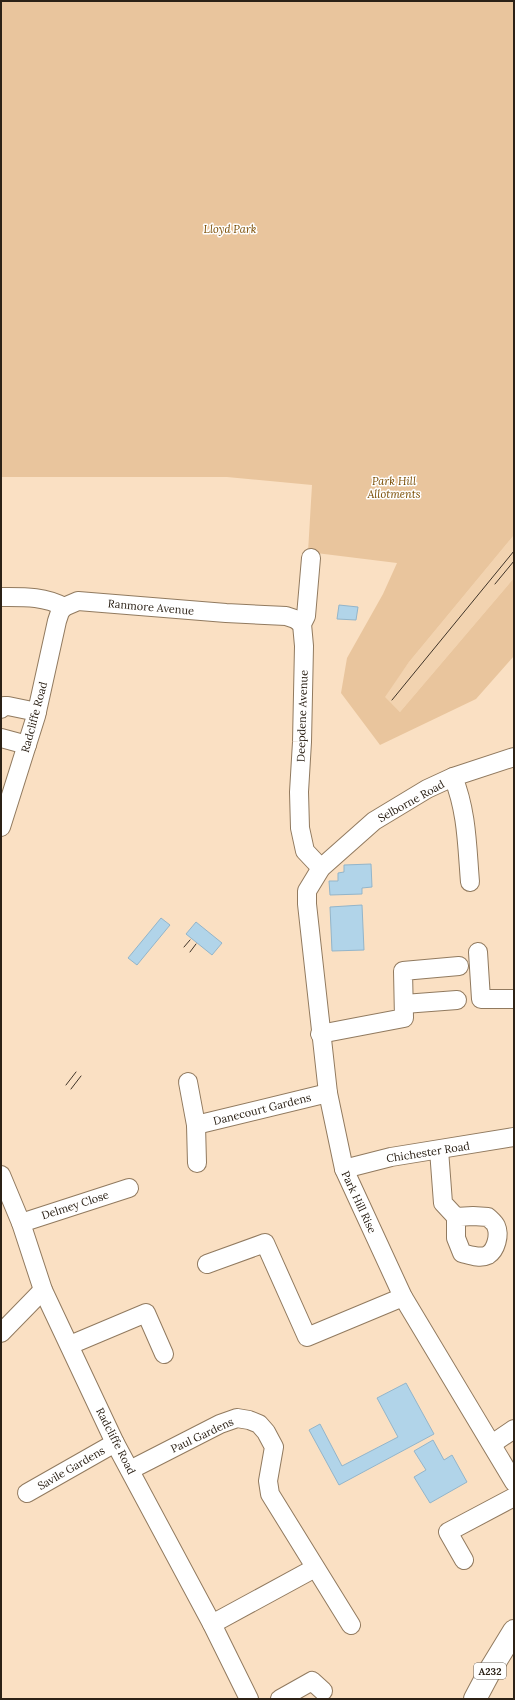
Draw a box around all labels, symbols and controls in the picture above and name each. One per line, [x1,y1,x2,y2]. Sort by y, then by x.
park label: Lloyd Park [204,222,257,236]
park label: Park Hill Allotments [366,474,421,501]
street label: Ranmore Avenue [107,596,195,618]
street label: Deepdene Avenue [293,670,311,762]
street label: Radcliffe Road [18,680,50,754]
street label: Selborne Road [375,777,447,825]
street label: Danecourt Gardens [212,1090,312,1128]
street label: Chichester Road [385,1138,471,1166]
street label: Park Hill Rise [338,1169,380,1235]
street label: Delmey Close [40,1188,110,1222]
street label: Radcliffe Road [93,1405,139,1477]
street label: Paul Gardens [168,1414,236,1456]
street label: Savile Gardens [35,1443,107,1493]
road number: A232 [474,1663,506,1679]

